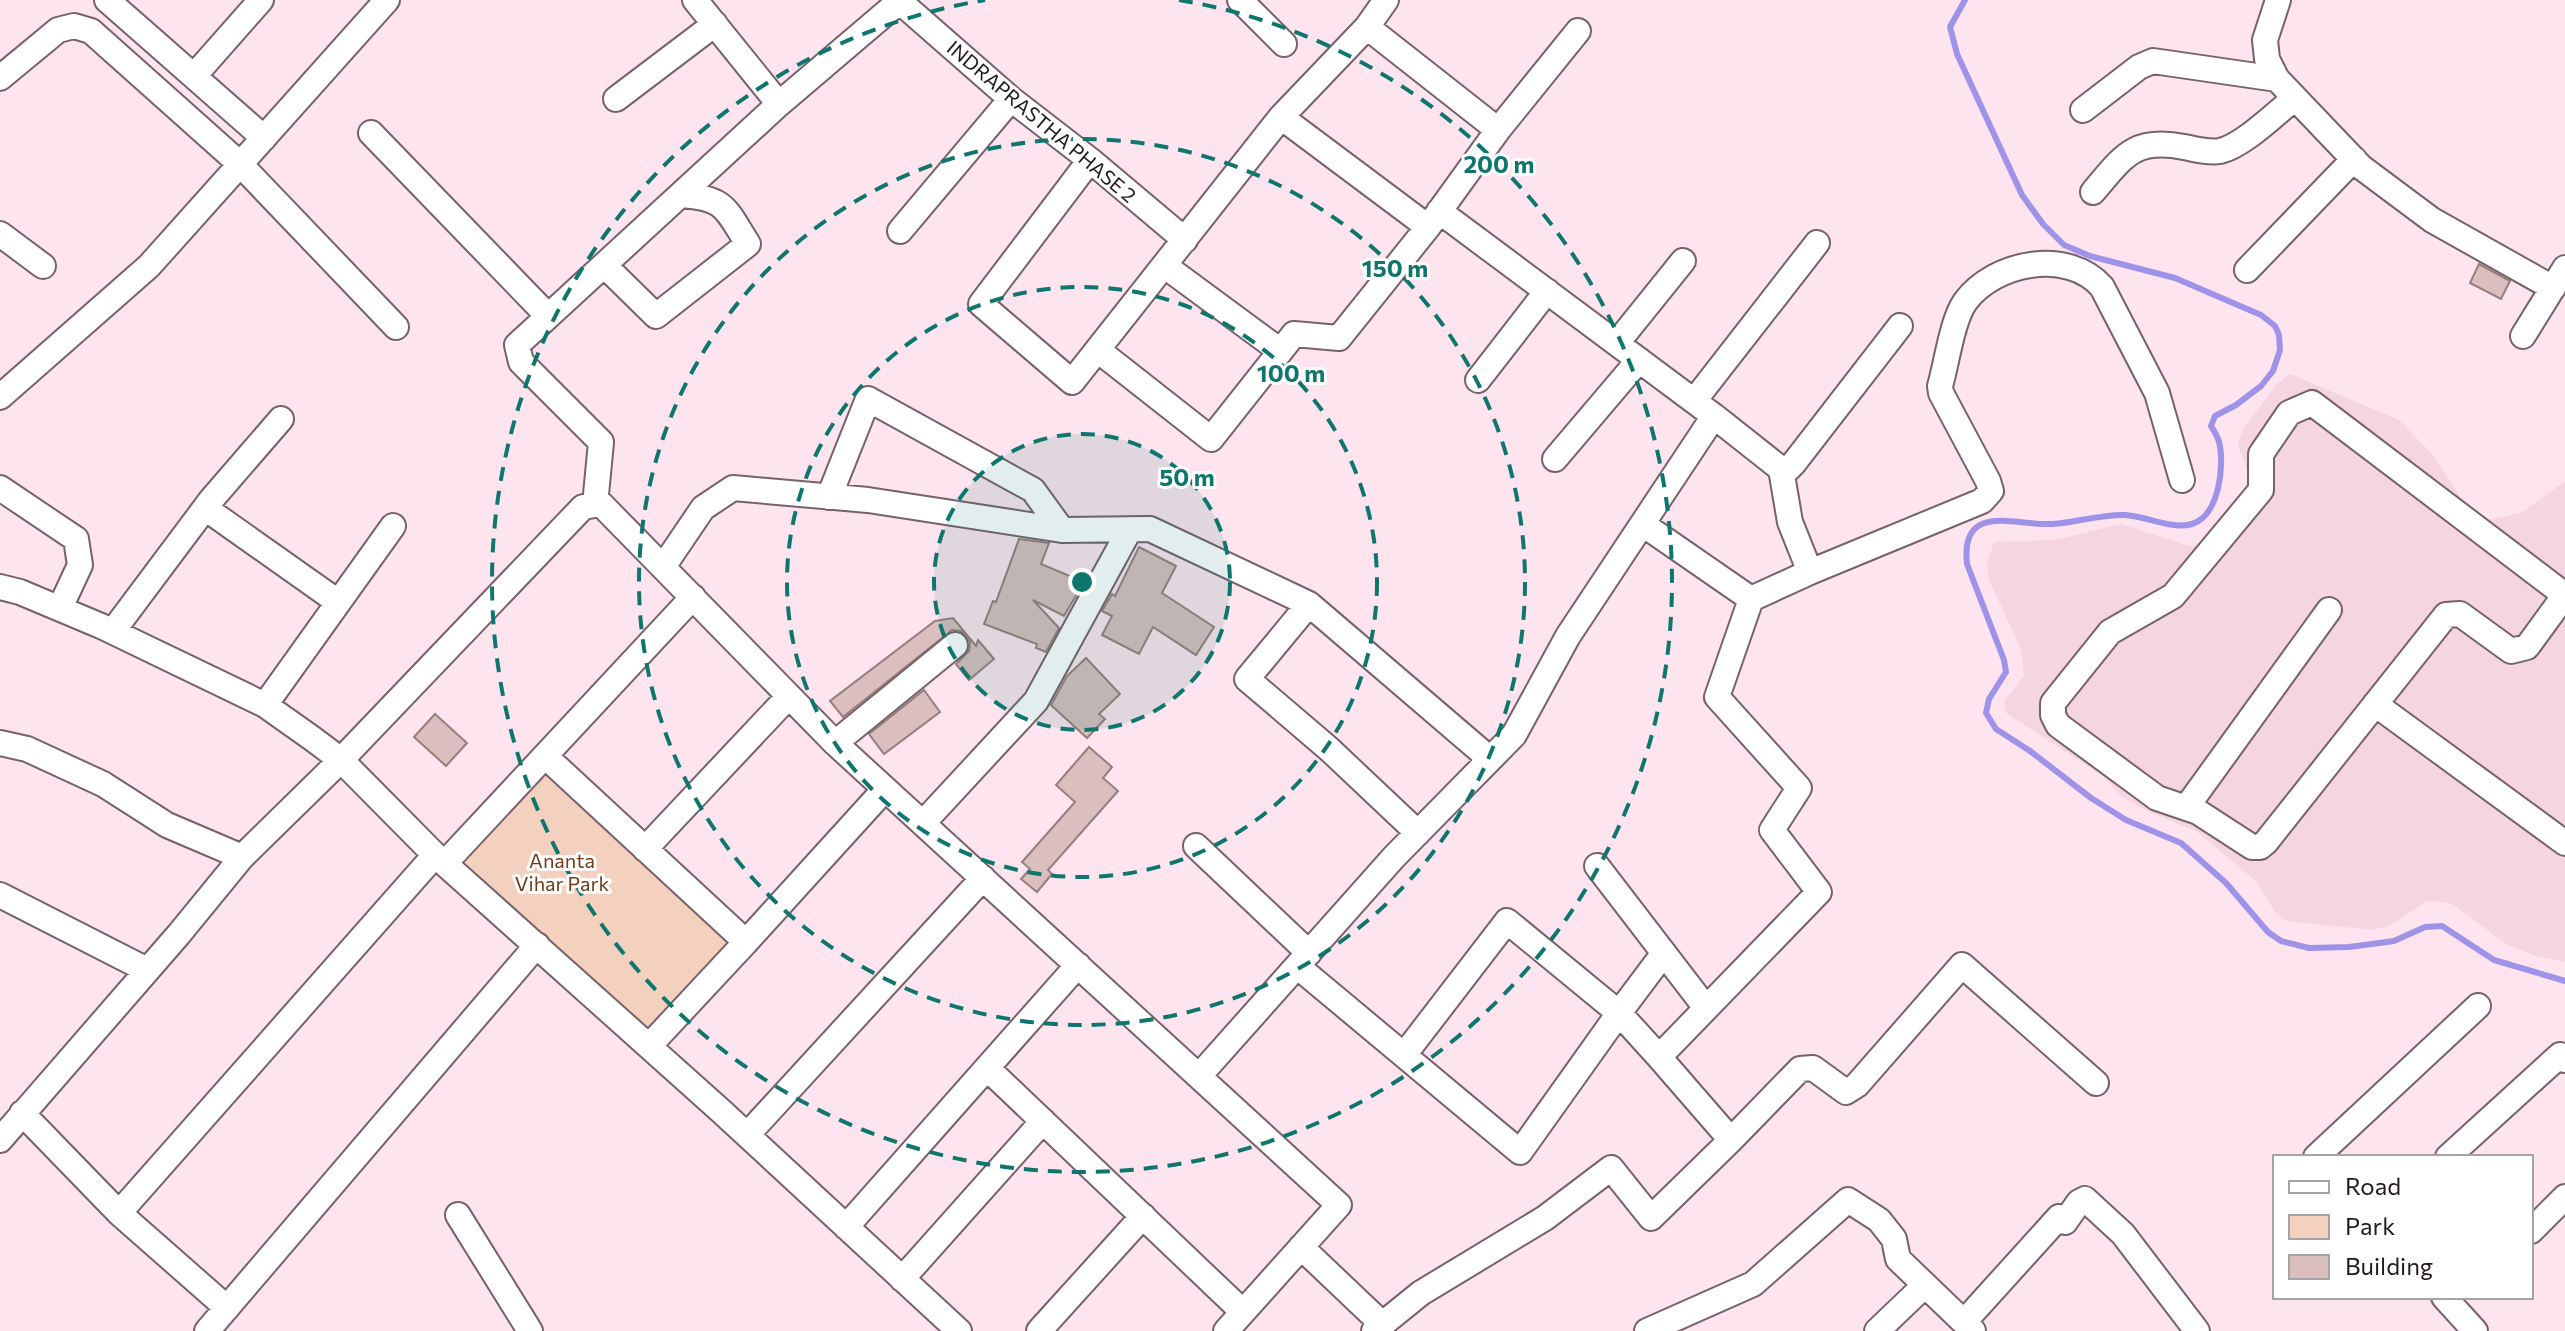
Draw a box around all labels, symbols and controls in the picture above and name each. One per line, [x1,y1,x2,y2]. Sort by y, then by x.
street label: INDRAPRASTHA PHASE 2 [943,35,1141,207]
text: 200 m [1464,149,1534,178]
text: 150 m [1362,253,1428,282]
text: 100 m [1257,358,1325,387]
text: 50 m [1159,462,1215,491]
centre of rings [1068,568,1096,596]
park label: Ananta Vihar Park [515,848,609,895]
legend [2273,1155,2533,1299]
text: Road [2345,1171,2401,1200]
text: Park [2345,1211,2395,1240]
text: Building [2345,1251,2433,1280]

